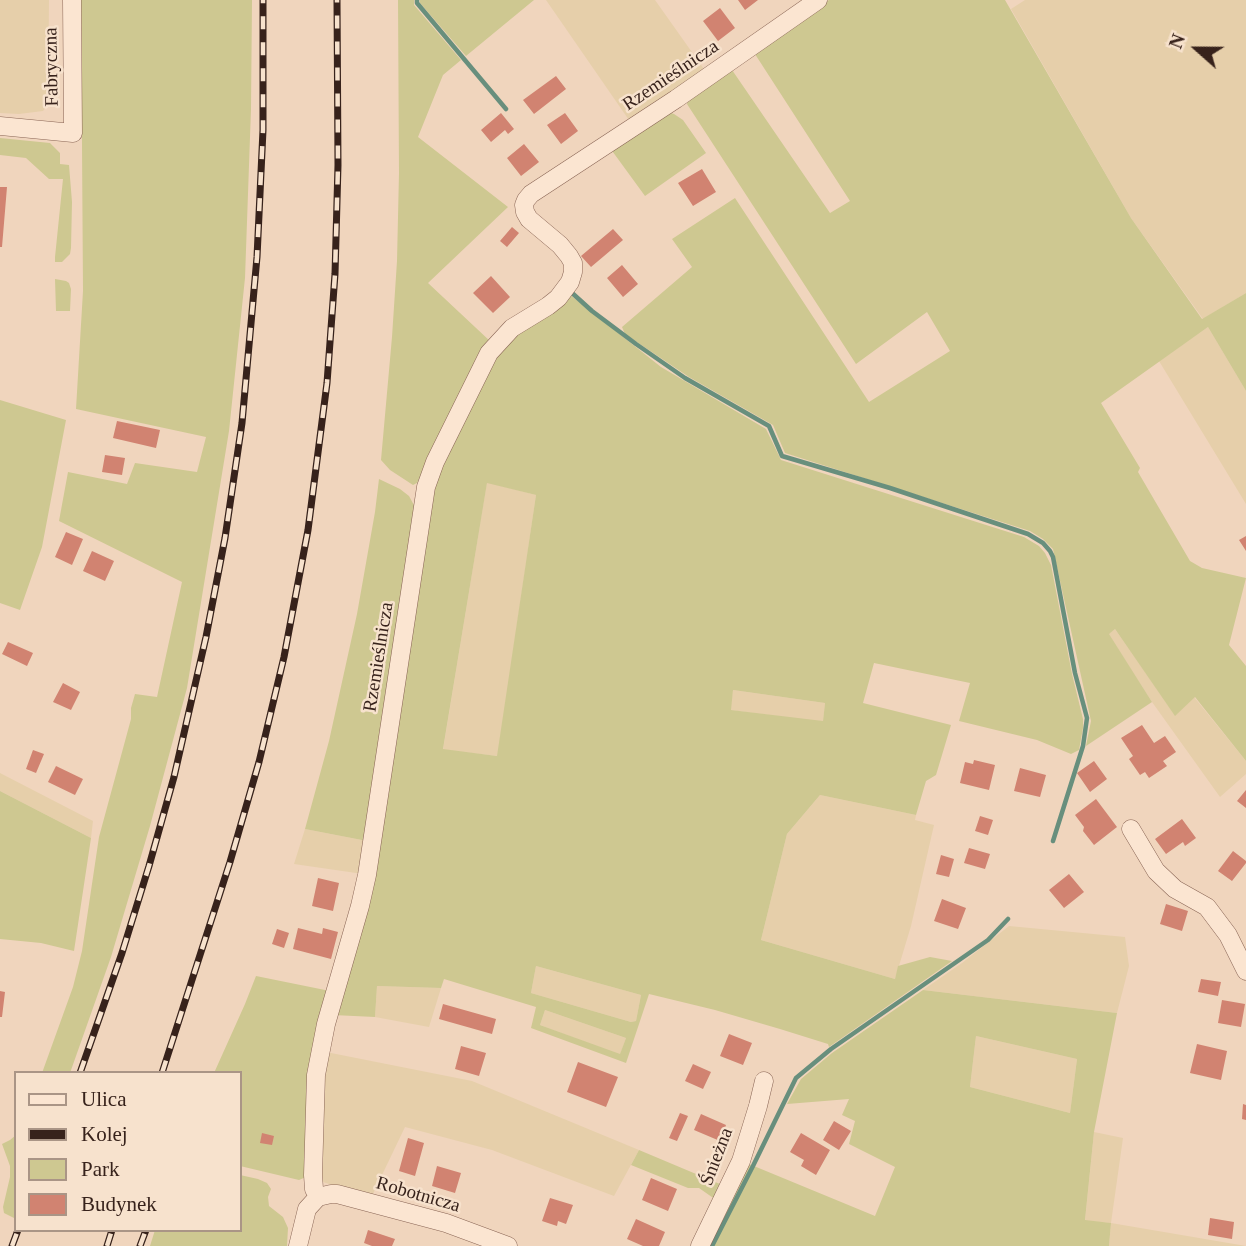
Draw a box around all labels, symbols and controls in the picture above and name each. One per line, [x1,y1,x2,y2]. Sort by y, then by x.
north arrow [1162,14,1232,84]
street label: Fabryczna [40,27,64,107]
text: N [1165,31,1189,51]
street label: Rzemieślnicza [619,36,723,116]
street label: Rzemieślnicza [359,601,399,713]
legend [14,1071,242,1232]
text: Ulica [81,1087,126,1111]
text: Kolej [81,1122,128,1146]
street label: Śnieżna [696,1125,738,1189]
text: Park [81,1157,120,1181]
street label: Robotnicza [373,1172,463,1218]
text: Budynek [81,1192,157,1216]

